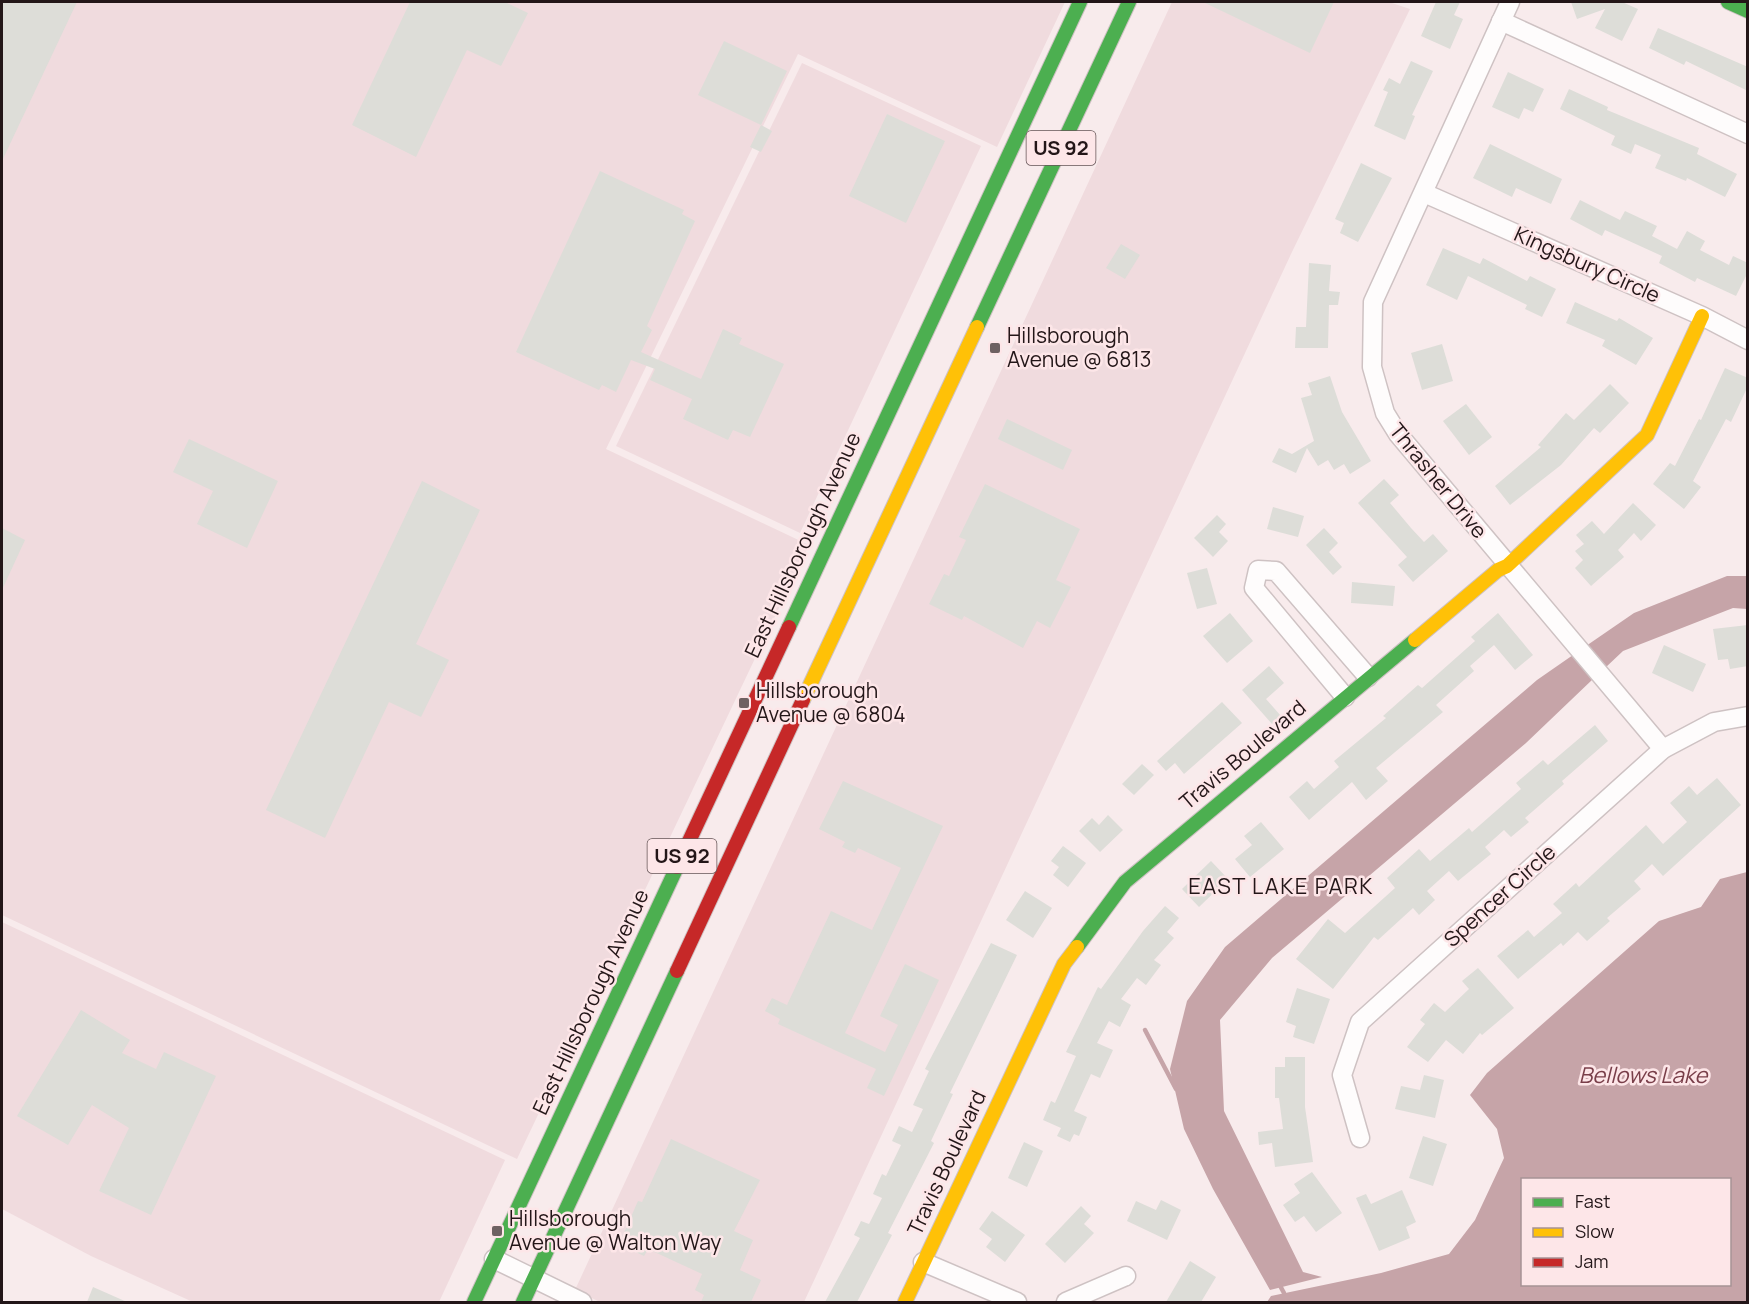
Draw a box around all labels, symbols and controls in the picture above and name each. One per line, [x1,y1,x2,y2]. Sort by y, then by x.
road number: US 92 [1026,131,1096,165]
street label: Kingsbury Circle [1510,219,1665,309]
place label: Hillsborough Avenue @ 6813 [1007,321,1151,373]
marker: Hillsborough Avenue @ 6813 [988,341,1002,355]
street label: Thrasher Drive [1384,417,1494,544]
street label: East Hillsborough Avenue [738,427,867,662]
place label: Hillsborough Avenue @ 6804 [756,676,906,728]
street label: Travis Boulevard [1173,693,1311,815]
marker: Hillsborough Avenue @ 6804 [737,696,751,710]
street label: Spencer Circle [1438,838,1561,953]
road number: US 92 [648,839,716,873]
district label: EAST LAKE PARK [1188,871,1374,901]
street label: East Hillsborough Avenue [526,884,655,1119]
water label: Bellows Lake [1579,1060,1708,1090]
street label: Travis Boulevard [900,1086,992,1240]
legend [1521,1178,1731,1286]
text: Fast [1575,1189,1610,1213]
place label: Hillsborough Avenue @ Walton Way [509,1204,721,1256]
text: Slow [1575,1219,1615,1243]
marker: Hillsborough Avenue @ Walton Way [490,1224,504,1238]
text: Jam [1575,1249,1609,1273]

